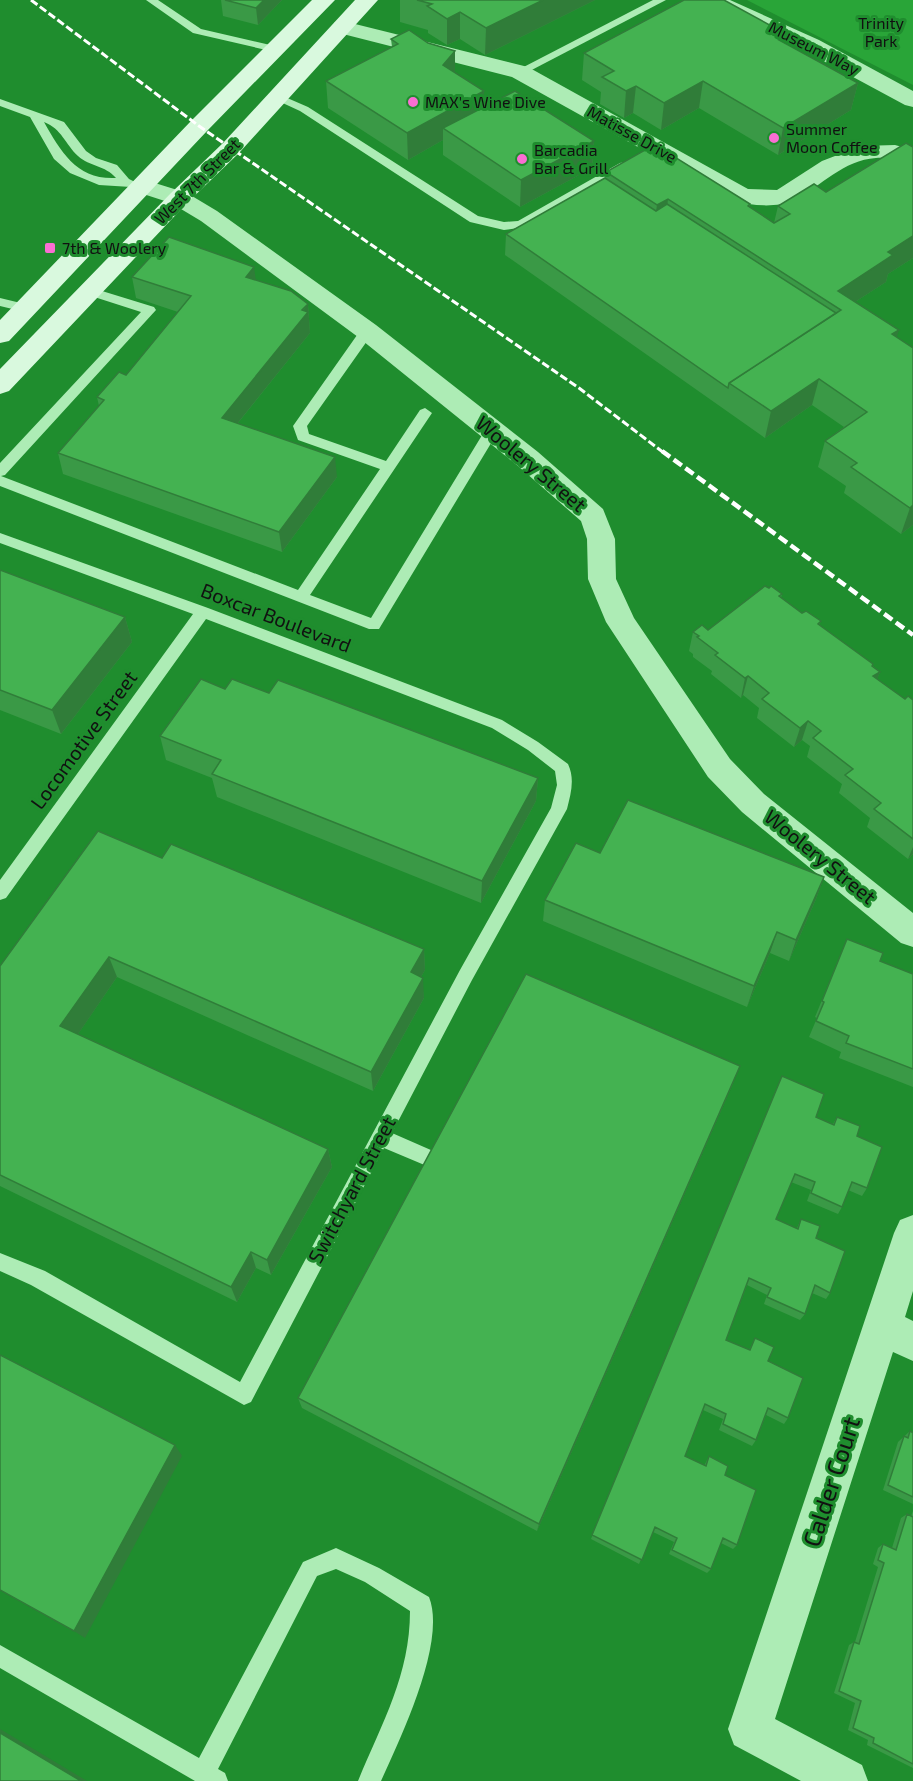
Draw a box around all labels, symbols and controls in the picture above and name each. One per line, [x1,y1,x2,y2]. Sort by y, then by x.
park label: Trinity Park [858,13,905,50]
street label: Museum Way [766,17,863,79]
place label: MAX's Wine Dive [425,92,546,111]
marker: MAX's Wine Dive [406,95,420,109]
street label: Matisse Drive [584,101,680,166]
place label: Summer Moon Coffee [786,119,878,156]
marker: Summer Moon Coffee [767,131,781,145]
street label: West 7th Street [150,134,243,227]
place label: Barcadia Bar & Grill [534,140,608,177]
marker: Barcadia Bar & Grill [515,152,529,166]
place label: 7th & Woolery [62,238,167,257]
marker: 7th & Woolery [43,241,57,255]
street label: Woolery Street [472,410,592,516]
street label: Boxcar Boulevard [198,577,355,657]
street label: Locomotive Street [25,665,142,813]
street label: Woolery Street [760,804,881,909]
street label: Switchyard Street [302,1112,400,1267]
street label: Calder Court [796,1413,865,1550]

